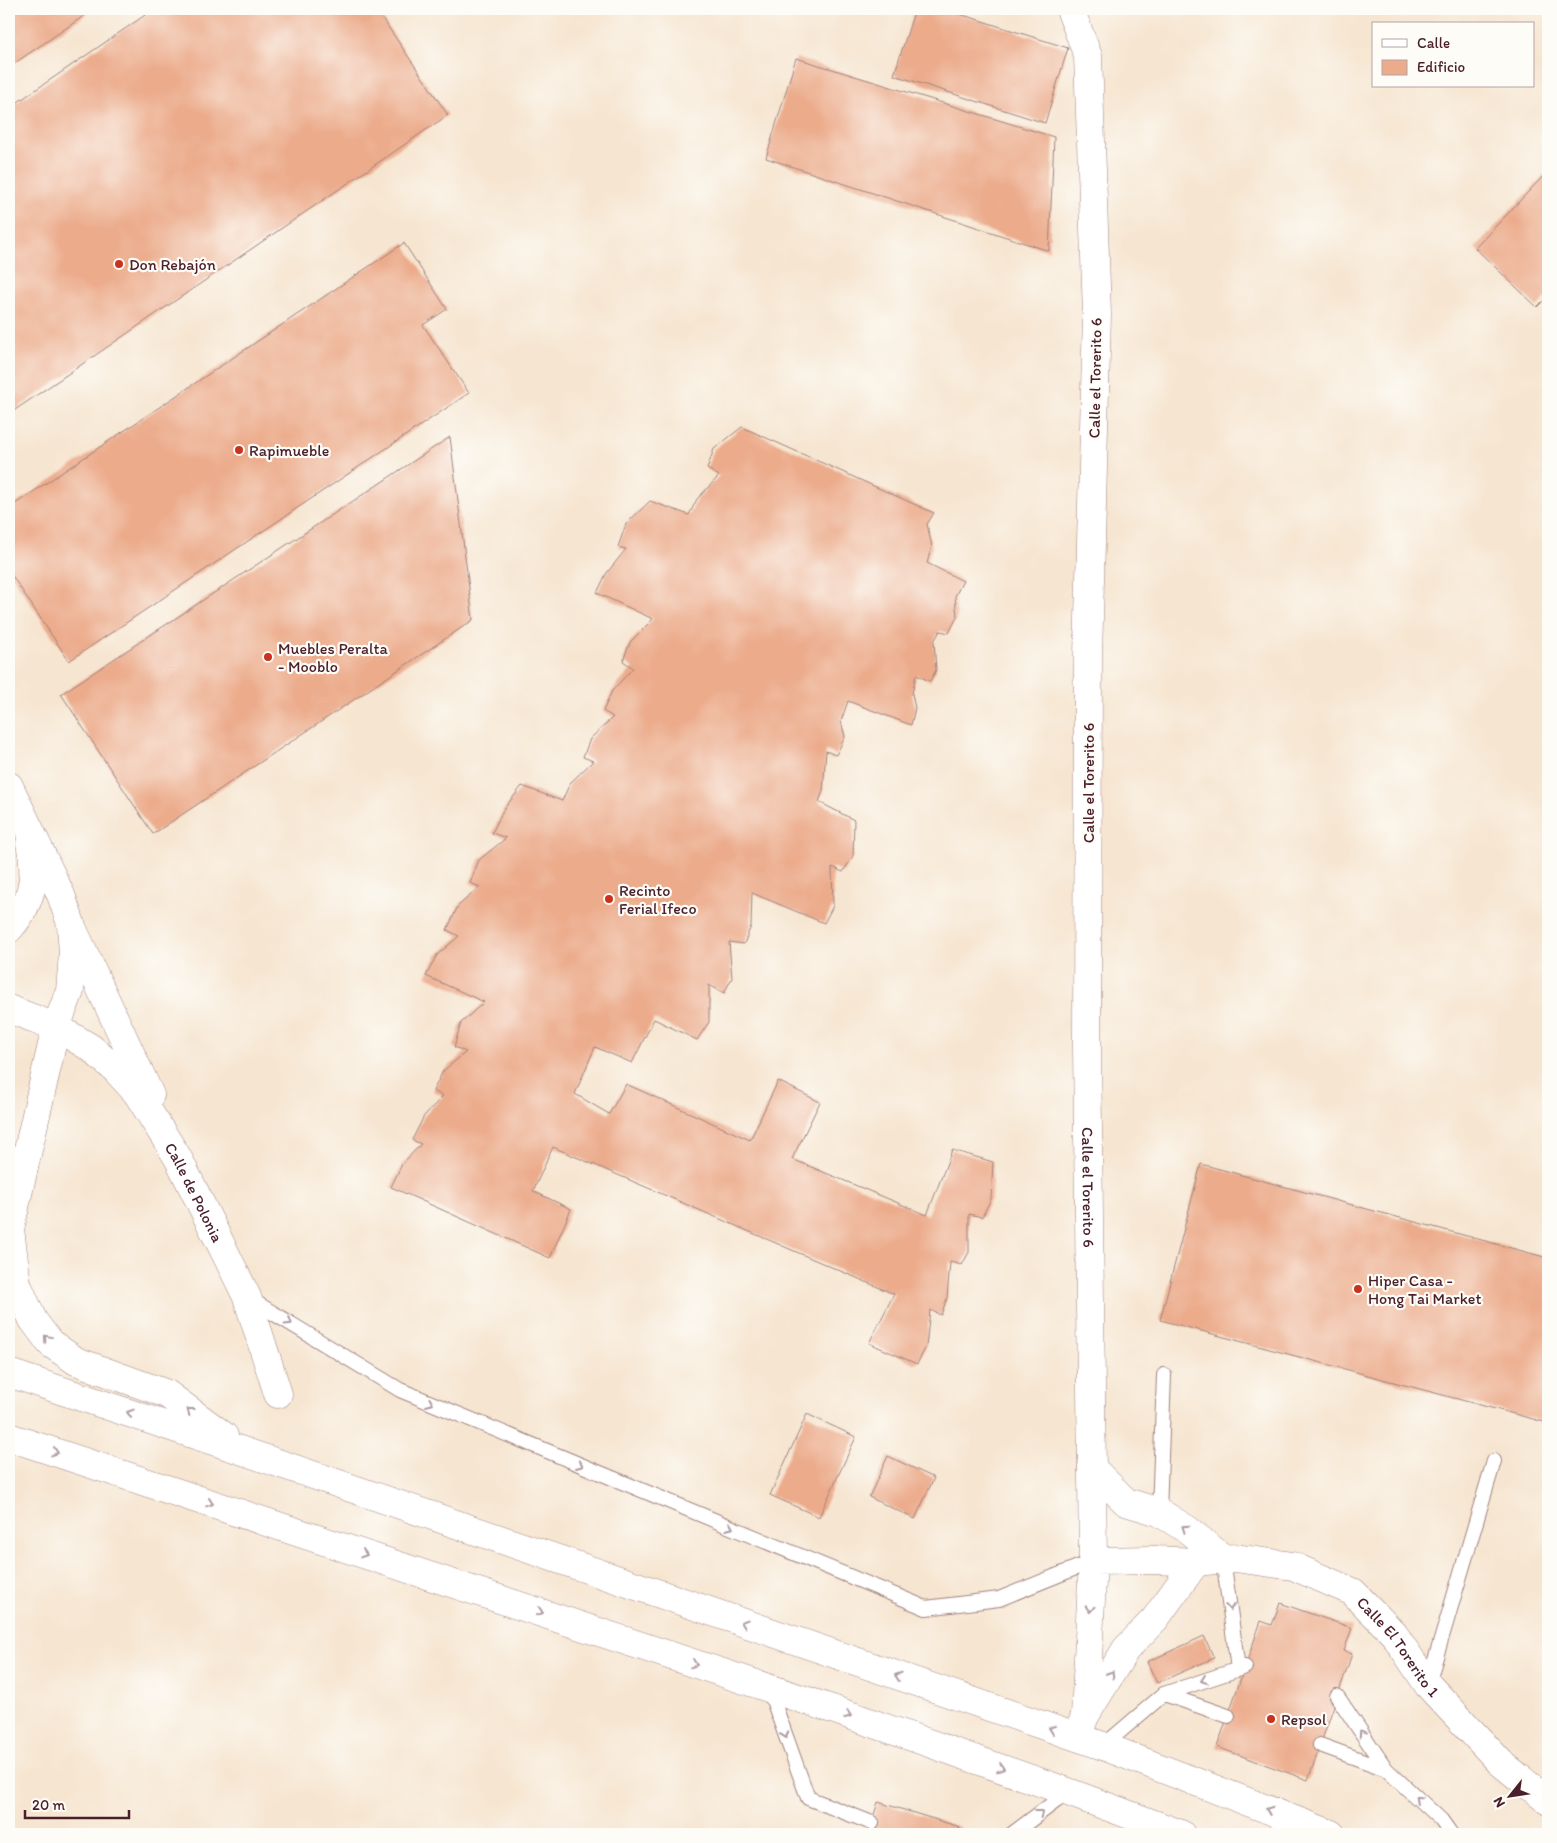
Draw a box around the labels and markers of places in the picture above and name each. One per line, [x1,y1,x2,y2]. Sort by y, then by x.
place label: Don Rebajón [129,255,216,274]
marker: Don Rebajón [113,258,125,270]
place label: Rapimueble [249,441,329,460]
marker: Rapimueble [233,444,245,456]
place label: Muebles Peralta - Mooblo [278,639,388,676]
marker: Muebles Peralta - Mooblo [262,651,274,663]
place label: Recinto Ferial Ifeco [619,881,697,918]
marker: Recinto Ferial Ifeco [603,893,615,905]
place label: Hiper Casa - Hong Tai Market [1368,1271,1482,1308]
marker: Hiper Casa - Hong Tai Market [1352,1283,1364,1295]
place label: Repsol [1281,1710,1327,1729]
marker: Repsol [1265,1713,1277,1725]

